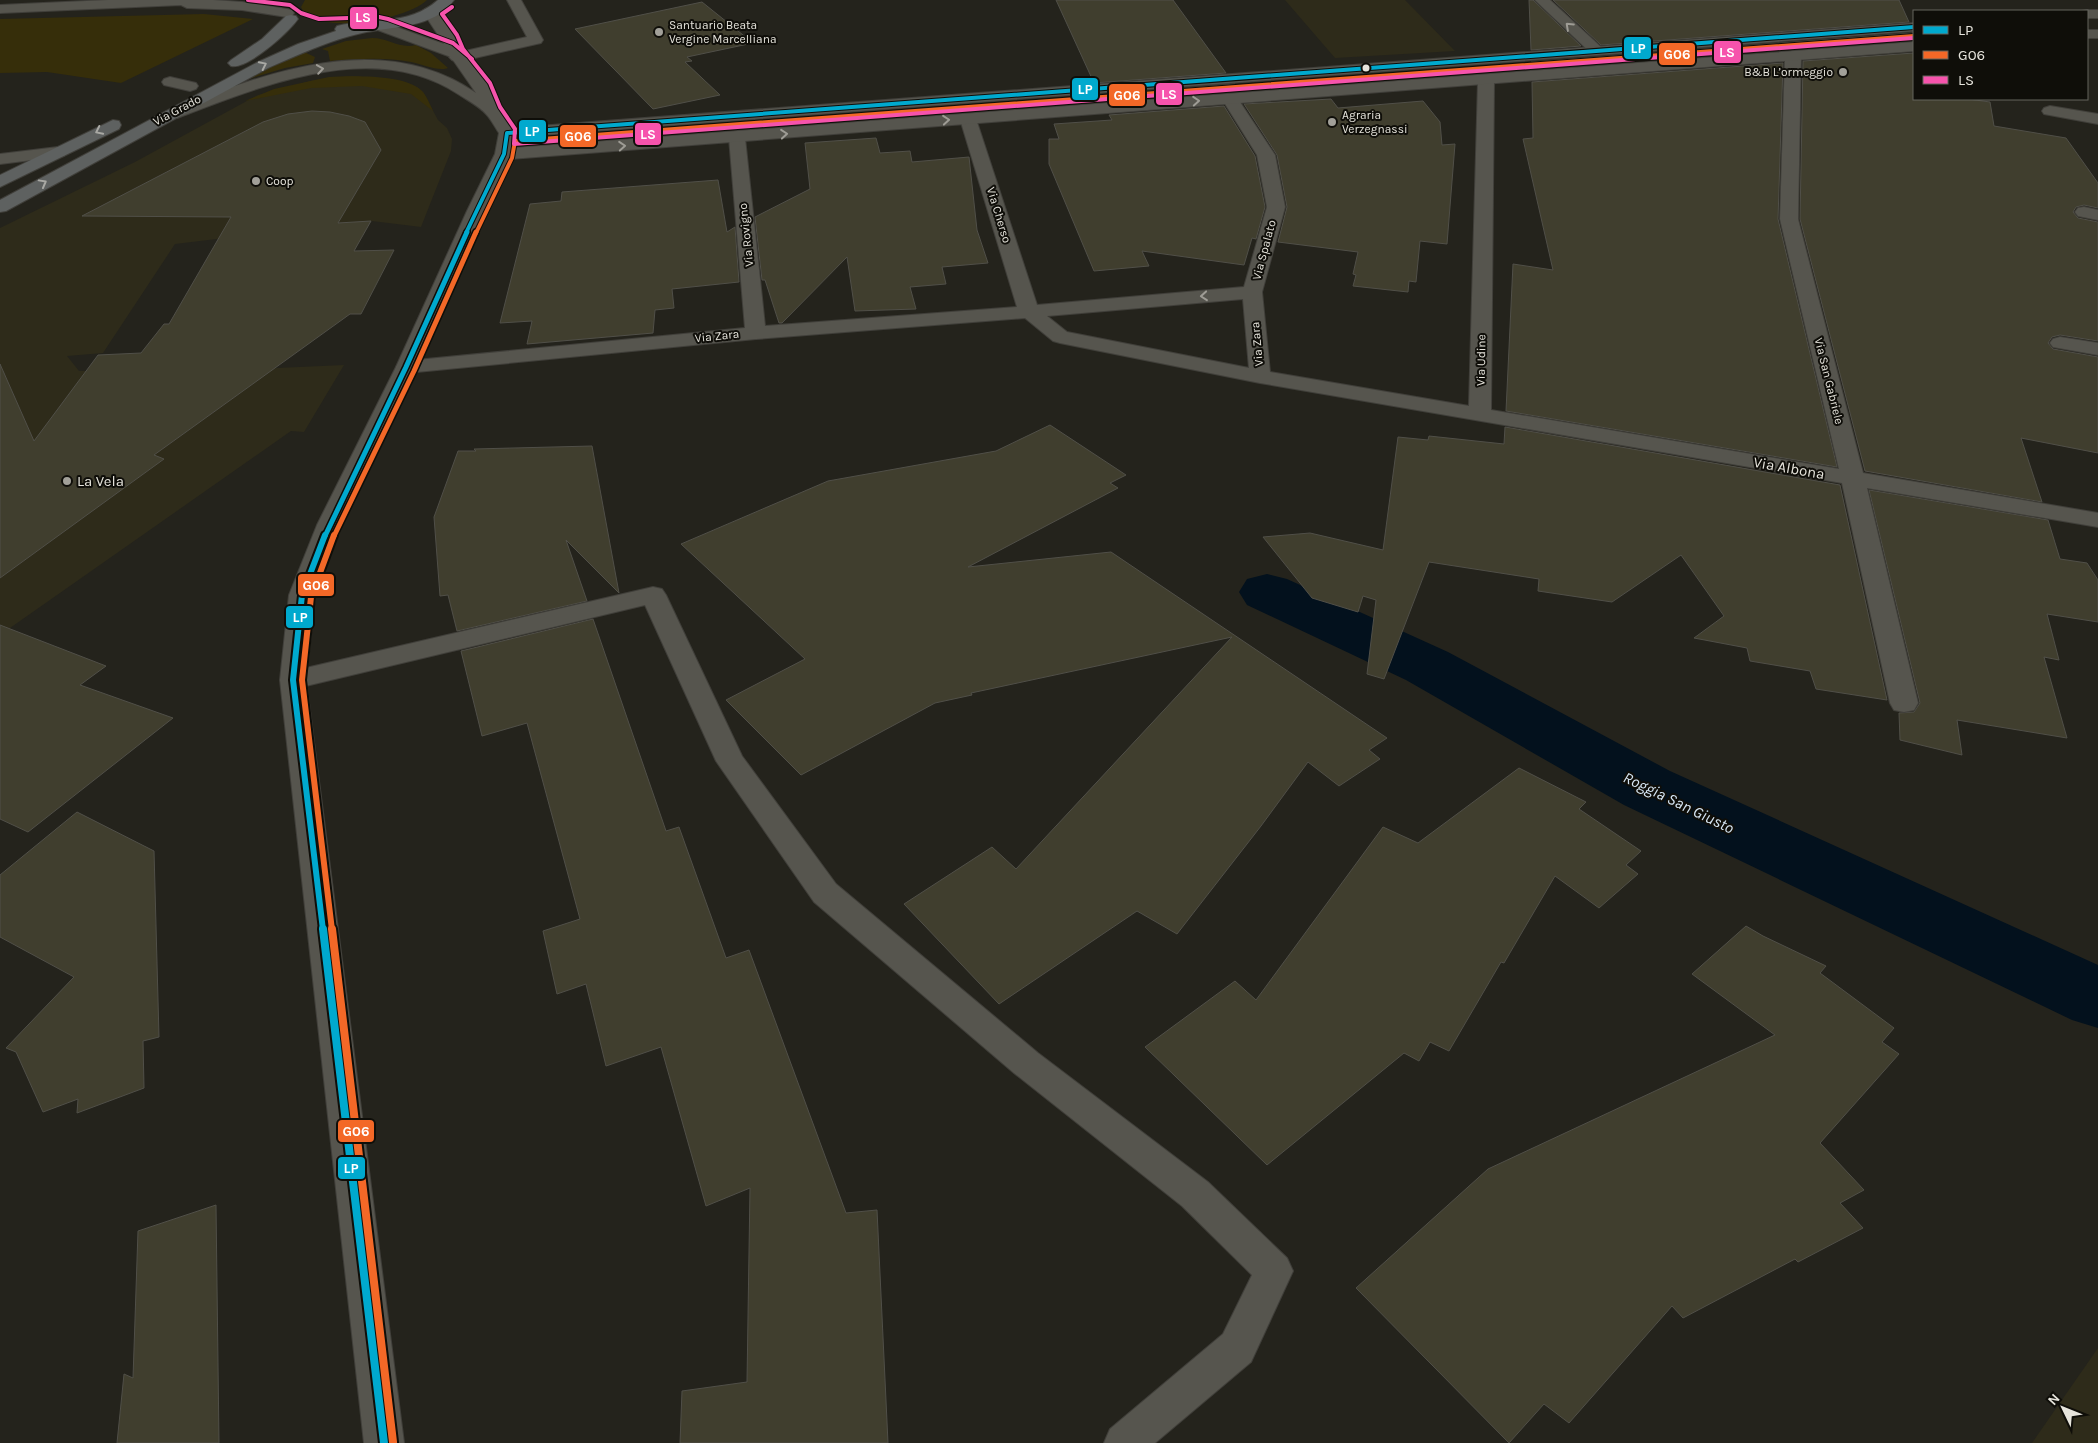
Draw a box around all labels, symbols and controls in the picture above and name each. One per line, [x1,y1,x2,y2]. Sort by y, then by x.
line badge: LS [349,6,378,30]
text: LS [355,9,371,26]
legend [1913,10,2088,100]
place label: Santuario Beata Vergine Marcelliana [669,18,777,46]
text: LP [1958,21,1973,39]
one-way arrow [1566,23,1575,32]
marker: Santuario Beata Vergine Marcelliana [653,26,665,38]
line badge: LP [1623,36,1652,60]
text: LP [1630,40,1646,57]
line badge: LS [1713,40,1742,64]
line badge: G06 [1658,42,1696,66]
text: LS [1719,44,1735,61]
text: G06 [1664,46,1690,63]
text: G06 [1958,46,1985,64]
one-way arrow [258,61,267,71]
unlabelled marker [1361,63,1371,73]
one-way arrow [316,64,324,75]
place label: B&B L’ormeggio [1744,65,1833,79]
marker: B&B L’ormeggio [1837,66,1849,78]
text: LS [1958,71,1974,89]
line badge: LP [1071,77,1099,101]
text: LP [1077,81,1093,98]
line badge: LS [1155,82,1183,106]
line badge: G06 [1108,83,1146,107]
text: LS [1161,86,1177,103]
text: G06 [1114,87,1140,104]
street label: Via Grado [151,92,203,128]
one-way arrow [1192,96,1200,107]
place label: Agraria Verzegnassi [1342,108,1408,136]
one-way arrow [943,115,951,126]
marker: Agraria Verzegnassi [1326,116,1338,128]
line badge: LP [518,119,547,143]
line badge: LS [634,122,662,146]
text: LP [524,123,540,140]
line badge: G06 [559,124,597,148]
one-way arrow [96,125,105,135]
text: LS [640,126,656,143]
text: G06 [565,128,591,145]
one-way arrow [781,128,789,139]
one-way arrow [619,140,627,151]
place label: Coop [266,174,294,188]
marker: Coop [250,175,262,187]
one-way arrow [37,180,46,190]
street label: Via Cherso [984,185,1014,245]
street label: Via Rovigno [736,203,756,267]
street label: Via Spalato [1249,218,1279,282]
one-way arrow [1200,291,1208,302]
street label: Via Zara [1248,321,1266,367]
street label: Via Zara [694,327,740,345]
street label: Via Udine [1474,334,1488,386]
street label: Via San Gabriele [1811,336,1847,426]
street label: Via Albona [1752,453,1826,483]
place label: La Vela [77,472,124,490]
marker: La Vela [61,475,73,487]
line badge: G06 [297,573,335,597]
text: G06 [303,577,329,594]
line badge: LP [285,605,314,629]
text: LP [292,609,308,626]
water label: Roggia San Giusto [1620,767,1737,838]
line badge: G06 [337,1119,375,1143]
text: G06 [343,1123,369,1140]
line badge: LP [337,1156,366,1180]
text: LP [343,1160,359,1177]
north arrow [2038,1383,2088,1433]
text: N [2044,1390,2064,1409]

